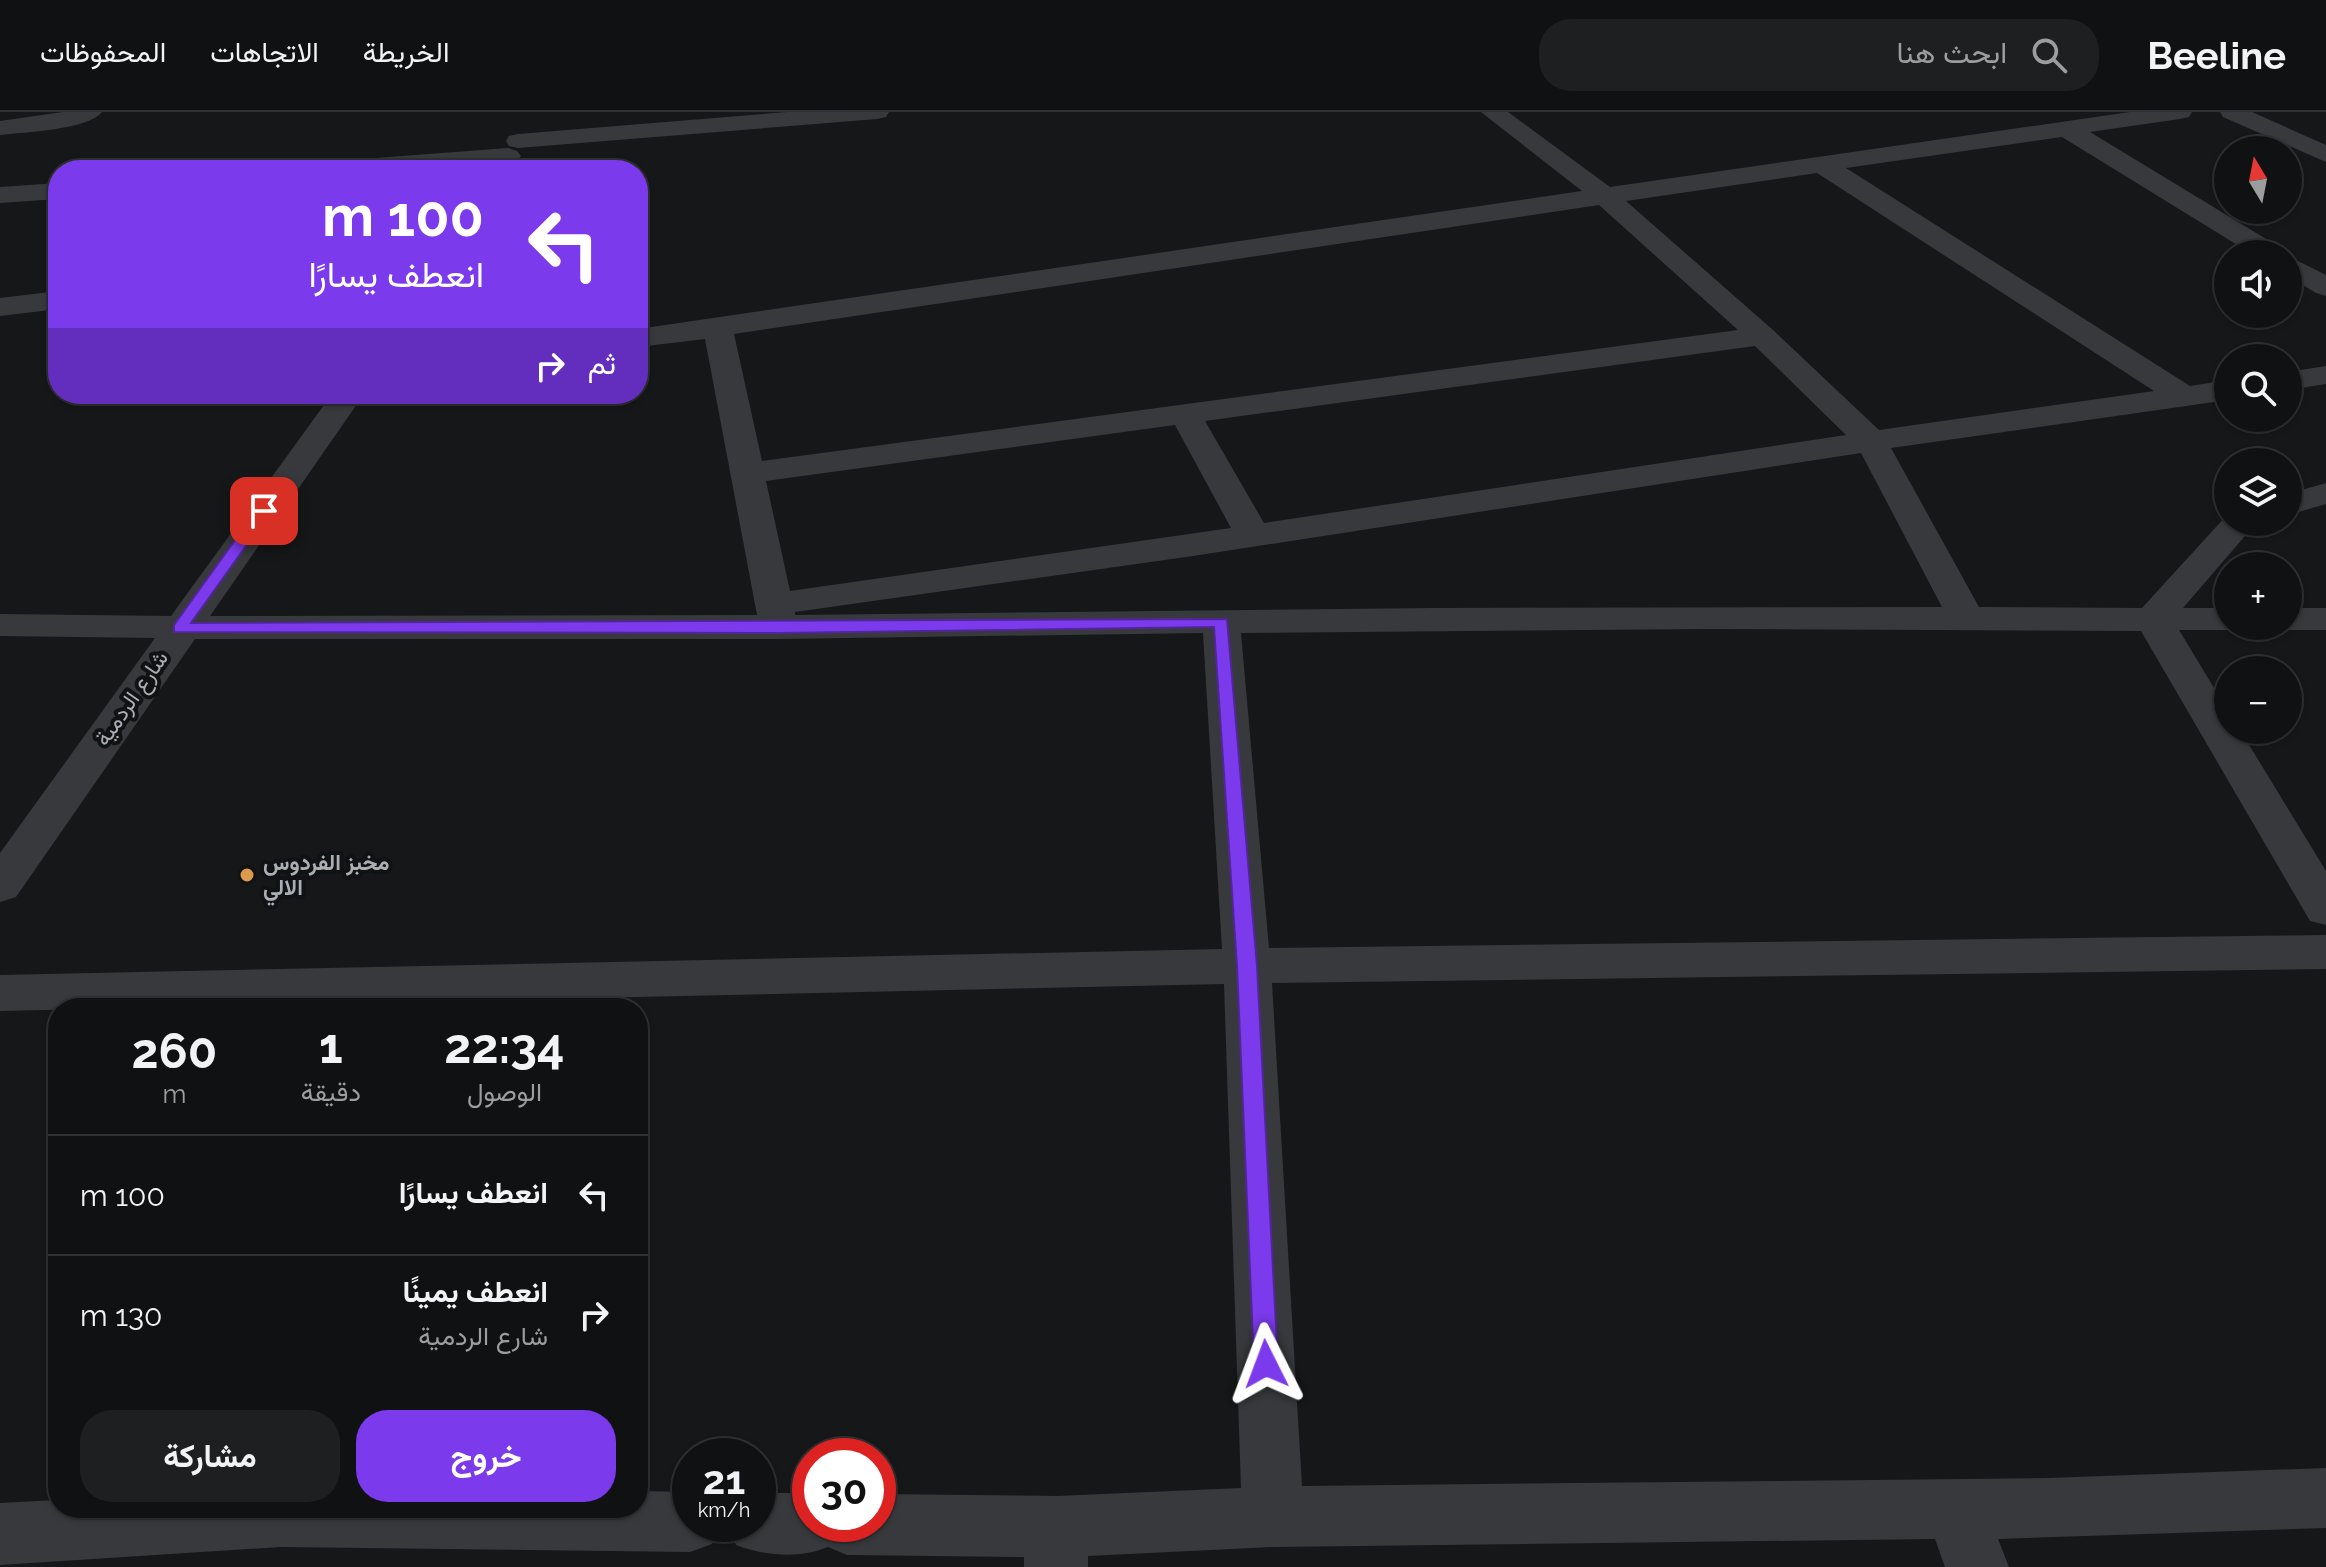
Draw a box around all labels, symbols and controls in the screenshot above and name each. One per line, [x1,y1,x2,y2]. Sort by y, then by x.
search box [1539,19,2099,91]
icon: search [2027,33,2071,77]
text: Beeline [2147,33,2286,78]
text: ابحث هنا [1897,35,2007,70]
text: المحفوظات [40,36,166,69]
text: الاتجاهات [210,36,319,69]
text: الخريطة [363,36,449,69]
north arrow [2214,136,2302,224]
map controls [2214,136,2302,744]
text: 100 m [322,183,484,249]
icon: left [512,192,616,296]
button: sound [2214,240,2302,328]
text: انعطف يسارًا [309,253,484,295]
icon: right [528,344,572,388]
button: search [2214,344,2302,432]
text: ثم [588,346,616,381]
button: layers [2214,448,2302,536]
pin [230,477,298,545]
icon: arrive [242,489,286,533]
button: + [2214,552,2302,640]
street label: شارع الردمية [89,646,175,752]
button: − [2214,656,2302,744]
place label: مخبز الفردوس الالي [263,849,390,906]
marker: مخبز الفردوس الالي [238,866,256,884]
text: 1 [319,1018,343,1074]
text: 22:34 [444,1018,565,1074]
text: 260 [132,1023,217,1079]
text: دقيقة [301,1077,361,1107]
text: الوصول [467,1077,542,1107]
text: m [162,1079,186,1109]
icon: left [572,1173,616,1217]
text: انعطف يسارًا [399,1175,548,1210]
text: 100 m [80,1178,165,1213]
text: انعطف يمينًا [403,1274,548,1309]
icon: right [572,1293,616,1337]
text: 130 m [80,1298,162,1333]
text: شارع الردمية [418,1321,548,1351]
position arrow [1224,1322,1308,1406]
button: مشاركة [80,1410,340,1502]
button: خروج [356,1410,616,1502]
speed limit sign: 30 [792,1438,896,1542]
text: 21 [703,1456,745,1503]
text: km/h [698,1498,750,1522]

